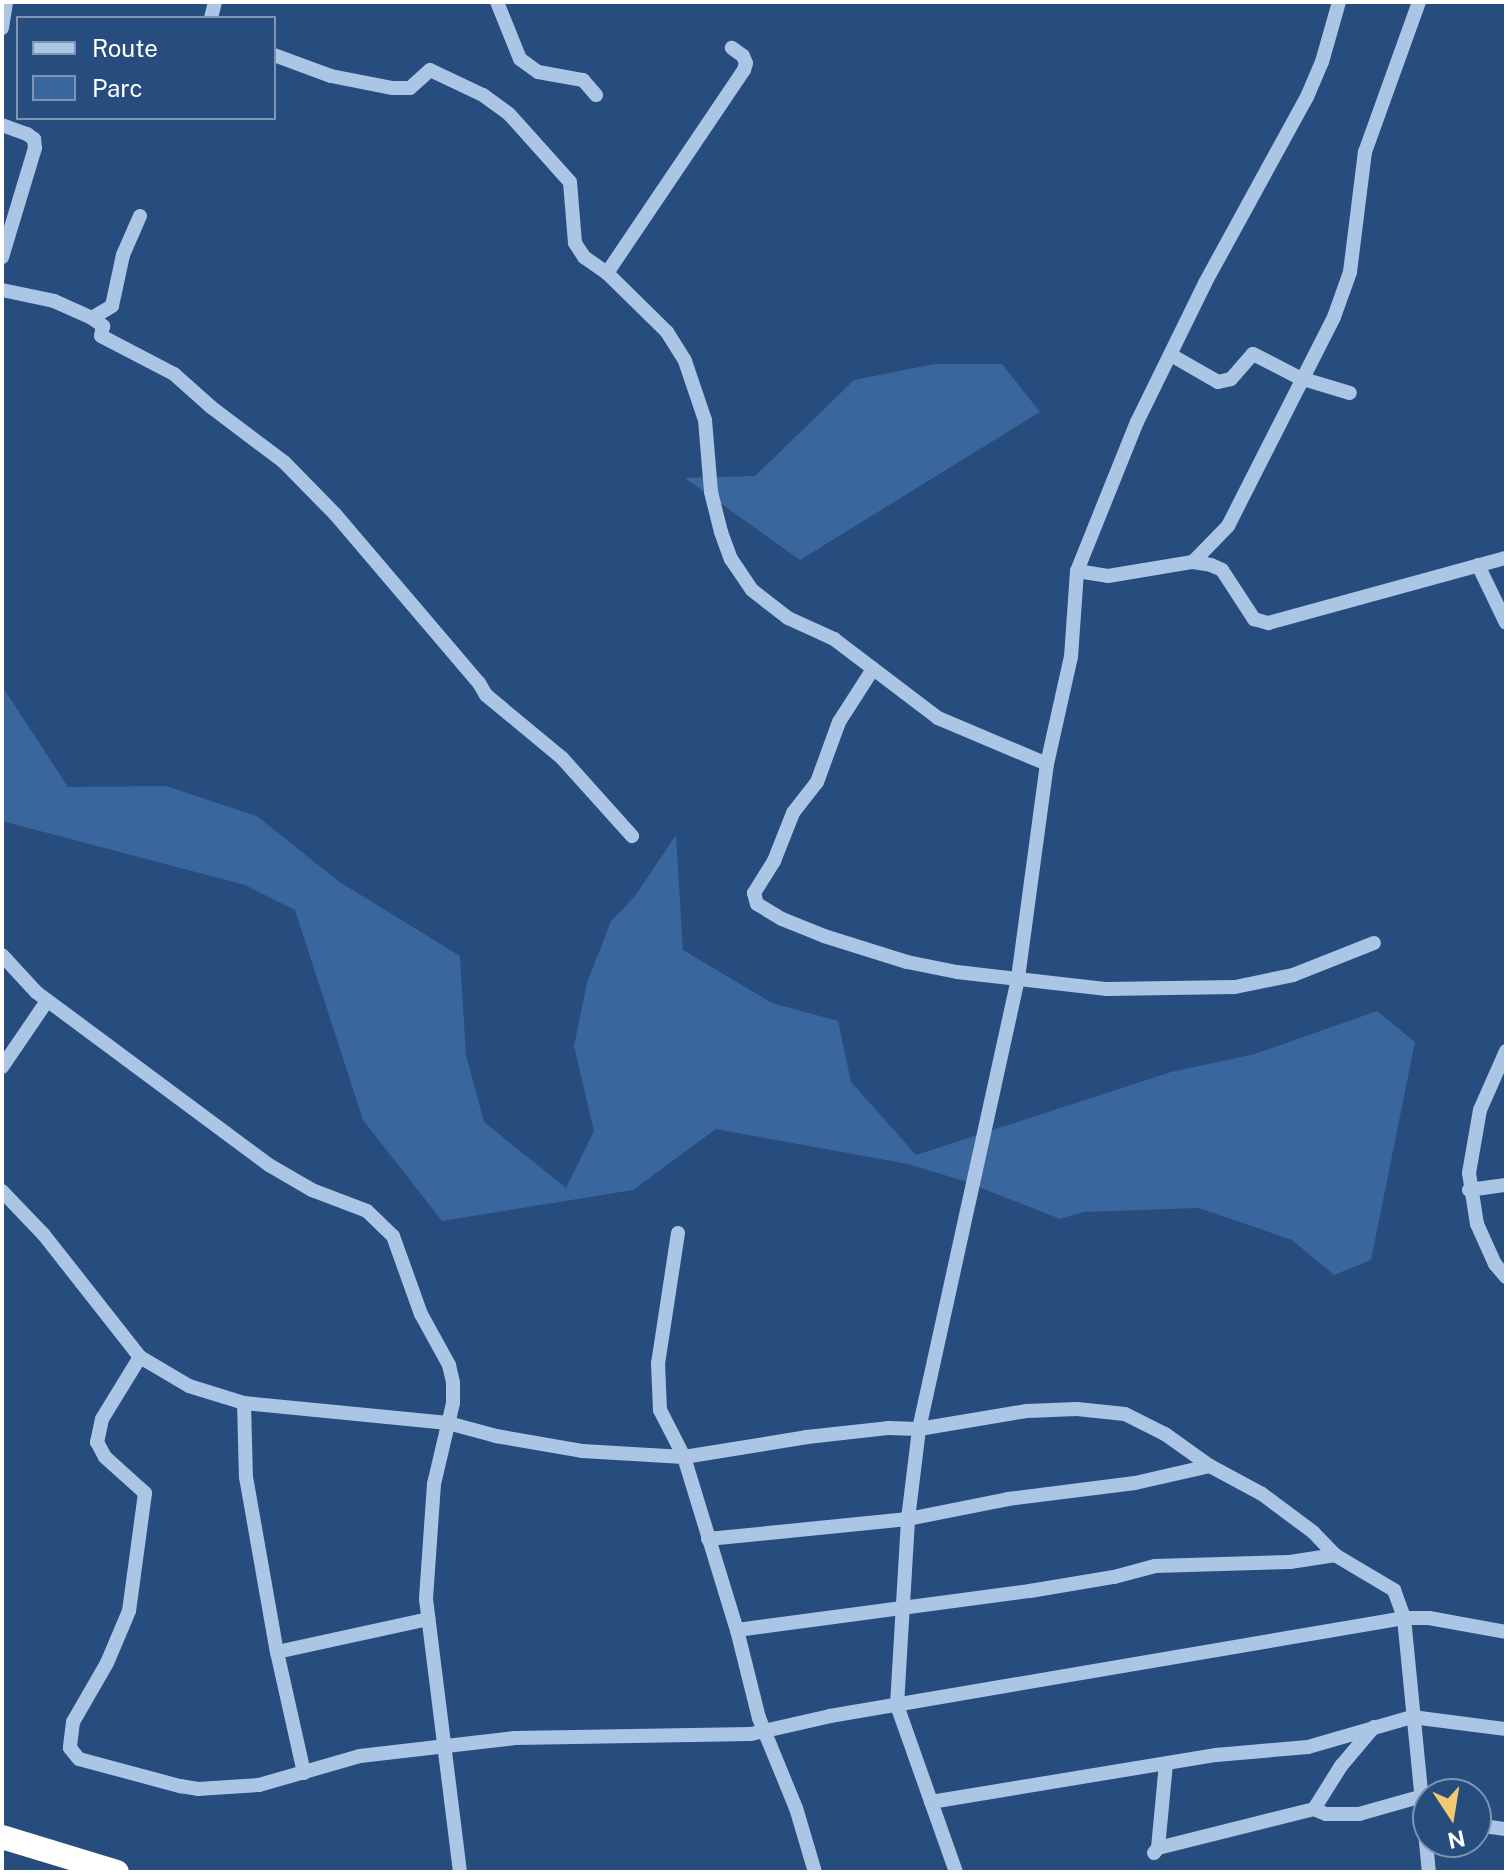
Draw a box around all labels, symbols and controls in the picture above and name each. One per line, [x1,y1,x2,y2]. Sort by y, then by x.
legend [16,16,276,120]
text: Route [92,34,158,62]
text: Parc [92,74,143,102]
north arrow [1412,1778,1492,1858]
text: N [1445,1825,1468,1854]

